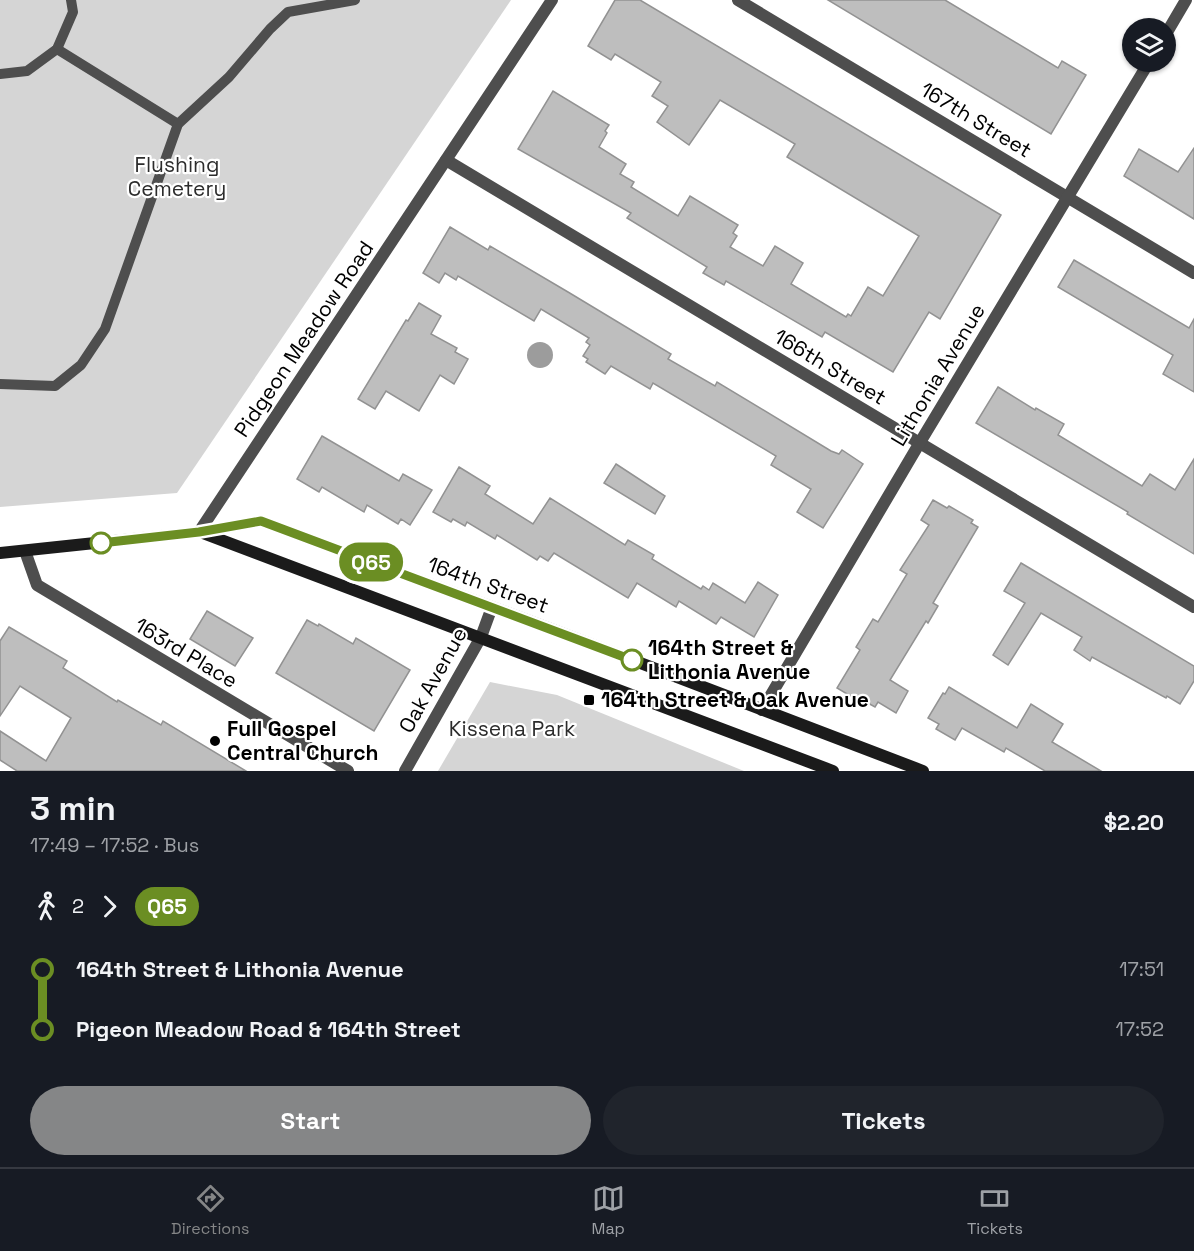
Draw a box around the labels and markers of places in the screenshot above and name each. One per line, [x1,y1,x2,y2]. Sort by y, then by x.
unlabelled marker [90,532,112,554]
place label: 164th Street & Lithonia Avenue [648,634,810,685]
marker: 164th Street & Lithonia Avenue [621,649,643,671]
place label: 164th Street & Oak Avenue [601,686,869,713]
marker: 164th Street & Oak Avenue [582,693,596,707]
place label: Full Gospel Central Church [227,715,378,766]
marker: Full Gospel Central Church [208,734,222,748]

